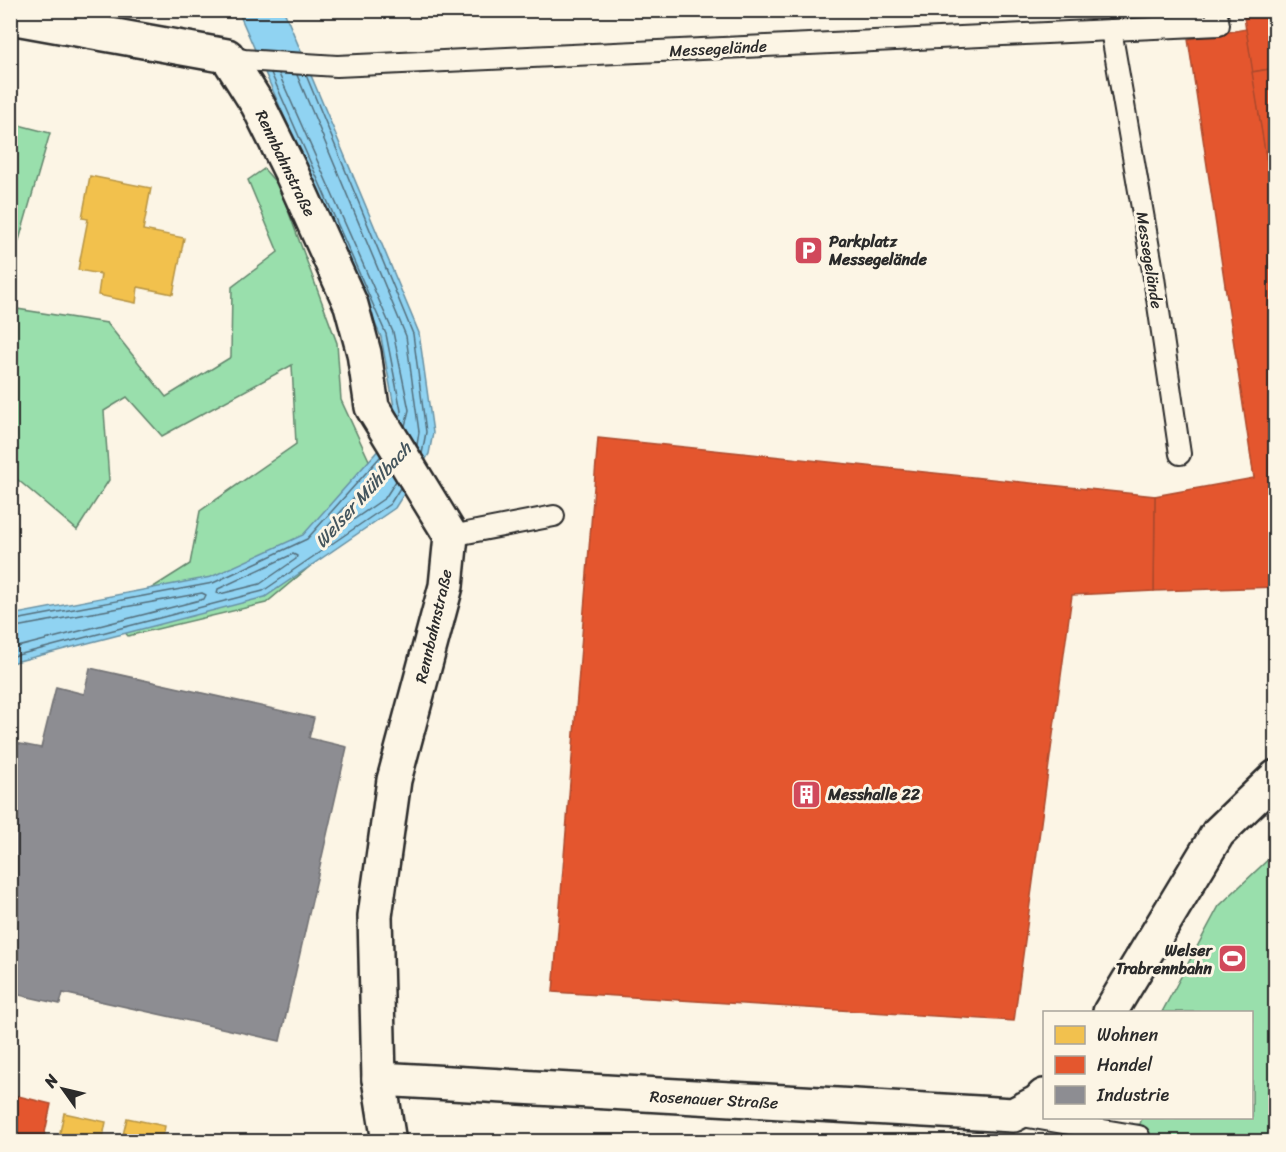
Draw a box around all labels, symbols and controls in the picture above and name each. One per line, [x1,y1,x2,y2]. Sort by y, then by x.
street label: Messegelände [668,31,768,66]
street label: Rennbahnstraße [247,105,324,222]
street label: Messegelände [1128,209,1171,311]
place label: Parkplatz Messegelände [828,227,928,274]
parking icon: Parkplatz Messegelände [792,234,824,266]
water label: Welser Mühlbach [306,433,421,555]
street label: Rennbahnstraße [406,566,461,686]
building icon: Messhalle 22 [791,778,823,810]
place label: Messhalle 22 [827,780,921,809]
place label: Welser Trabrennbahn [1116,936,1213,983]
sports icon: Welser Trabrennbahn [1217,943,1249,975]
legend [1043,1011,1253,1119]
text: Wohnen [1097,1019,1158,1051]
text: Handel [1097,1049,1153,1081]
north arrow [33,1059,93,1119]
text: N [35,1067,67,1094]
text: Industrie [1096,1079,1170,1111]
street label: Rosenauer Straße [649,1082,779,1117]

